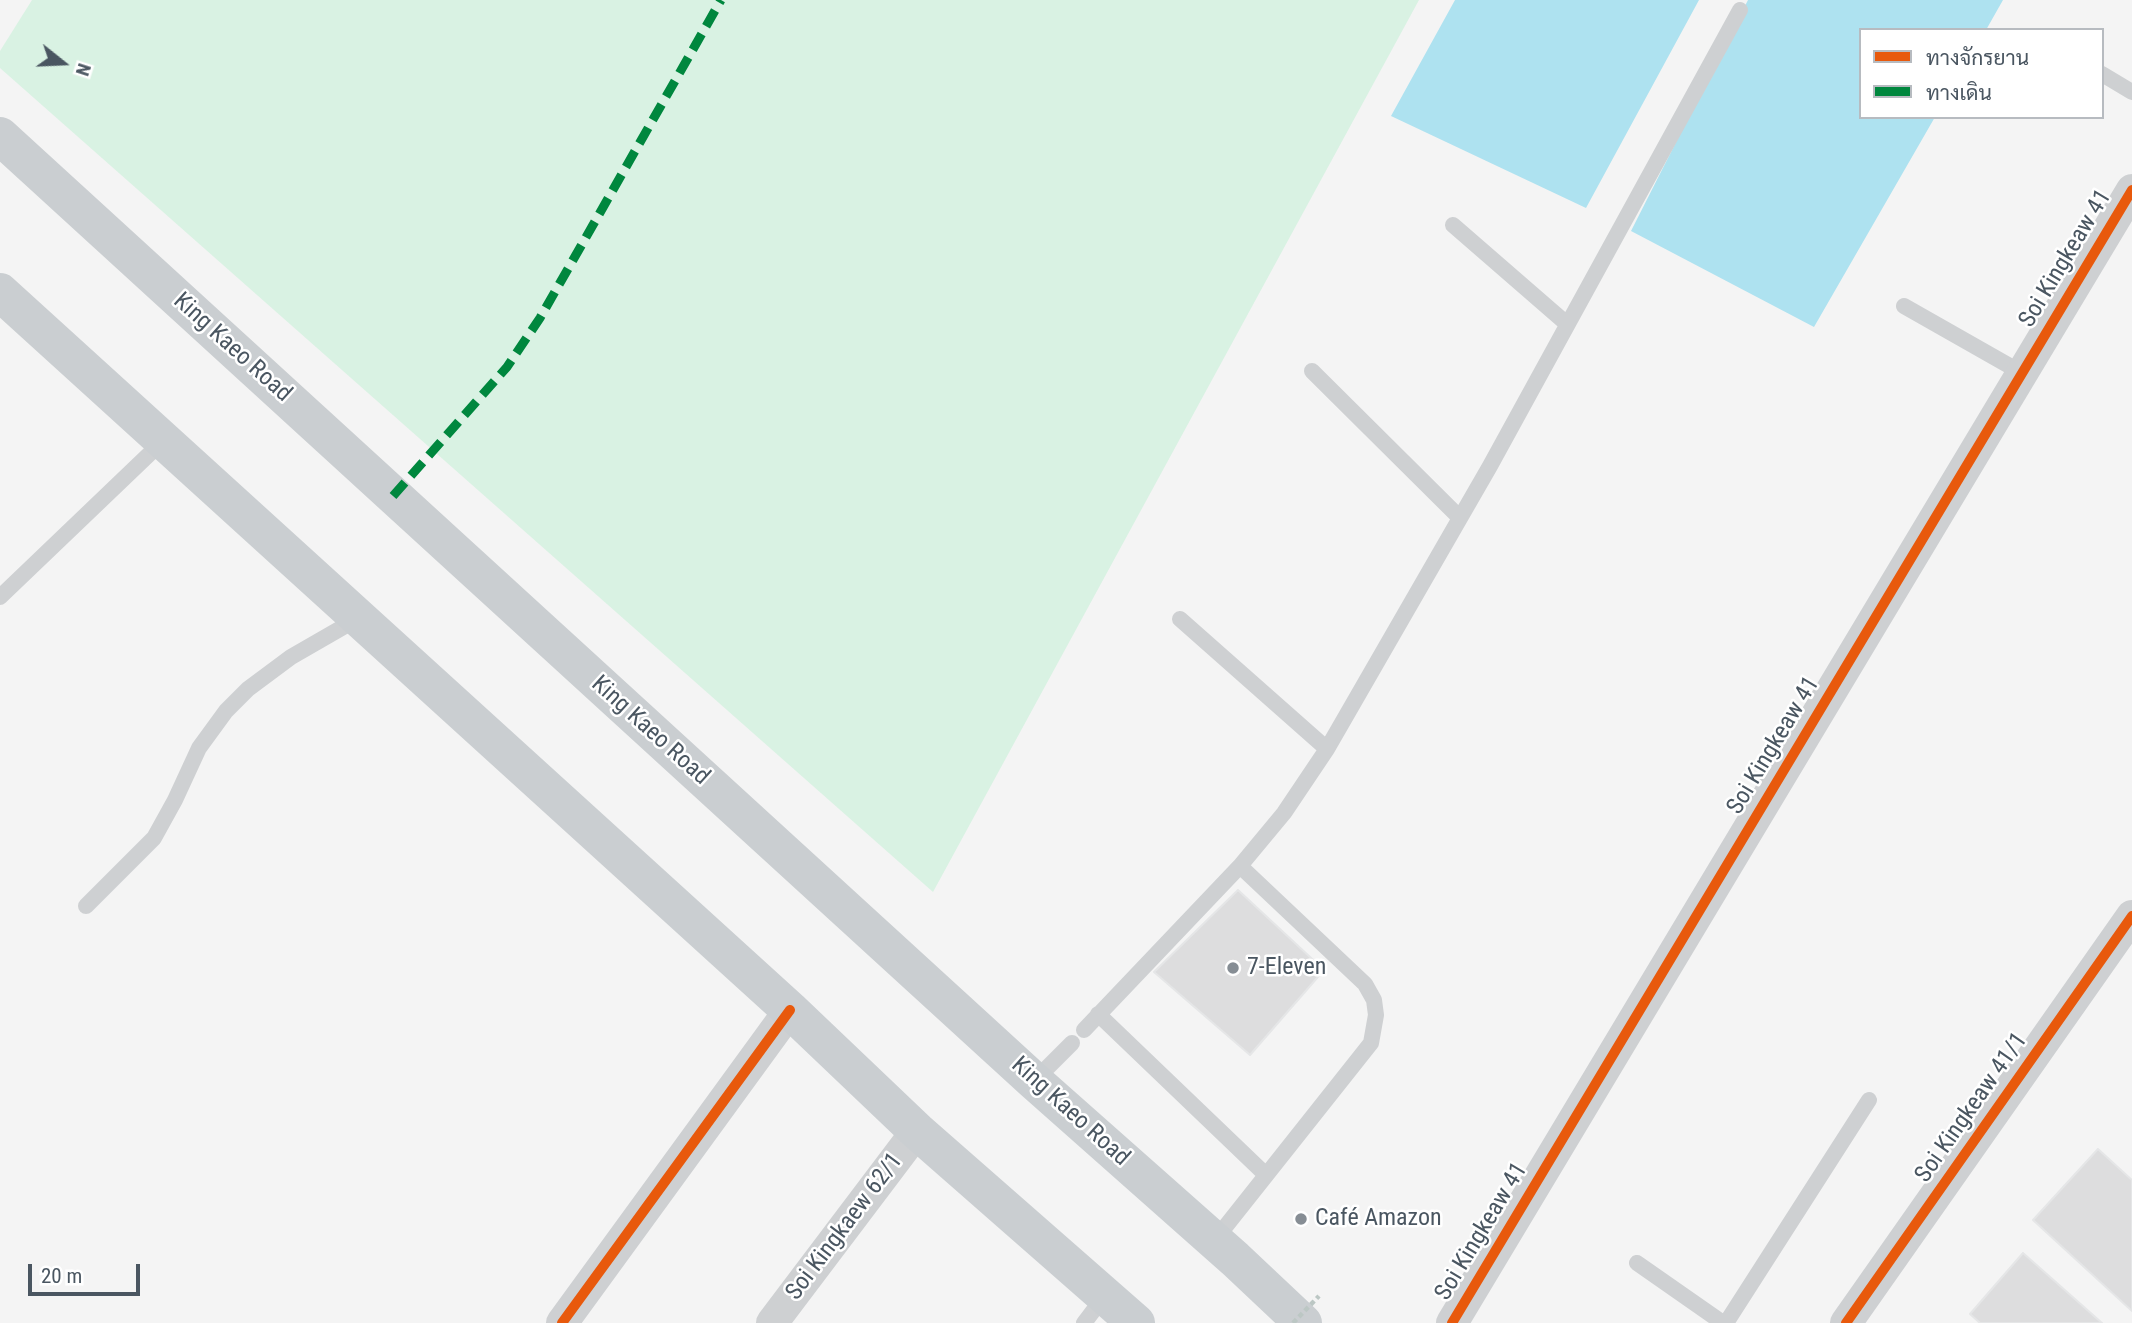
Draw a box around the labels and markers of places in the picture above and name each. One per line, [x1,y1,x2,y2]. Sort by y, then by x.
place label: 7-Eleven [1247,954,1326,982]
marker: 7-Eleven [1225,960,1241,976]
place label: Café Amazon [1315,1205,1442,1233]
marker: Café Amazon [1293,1211,1309,1227]

